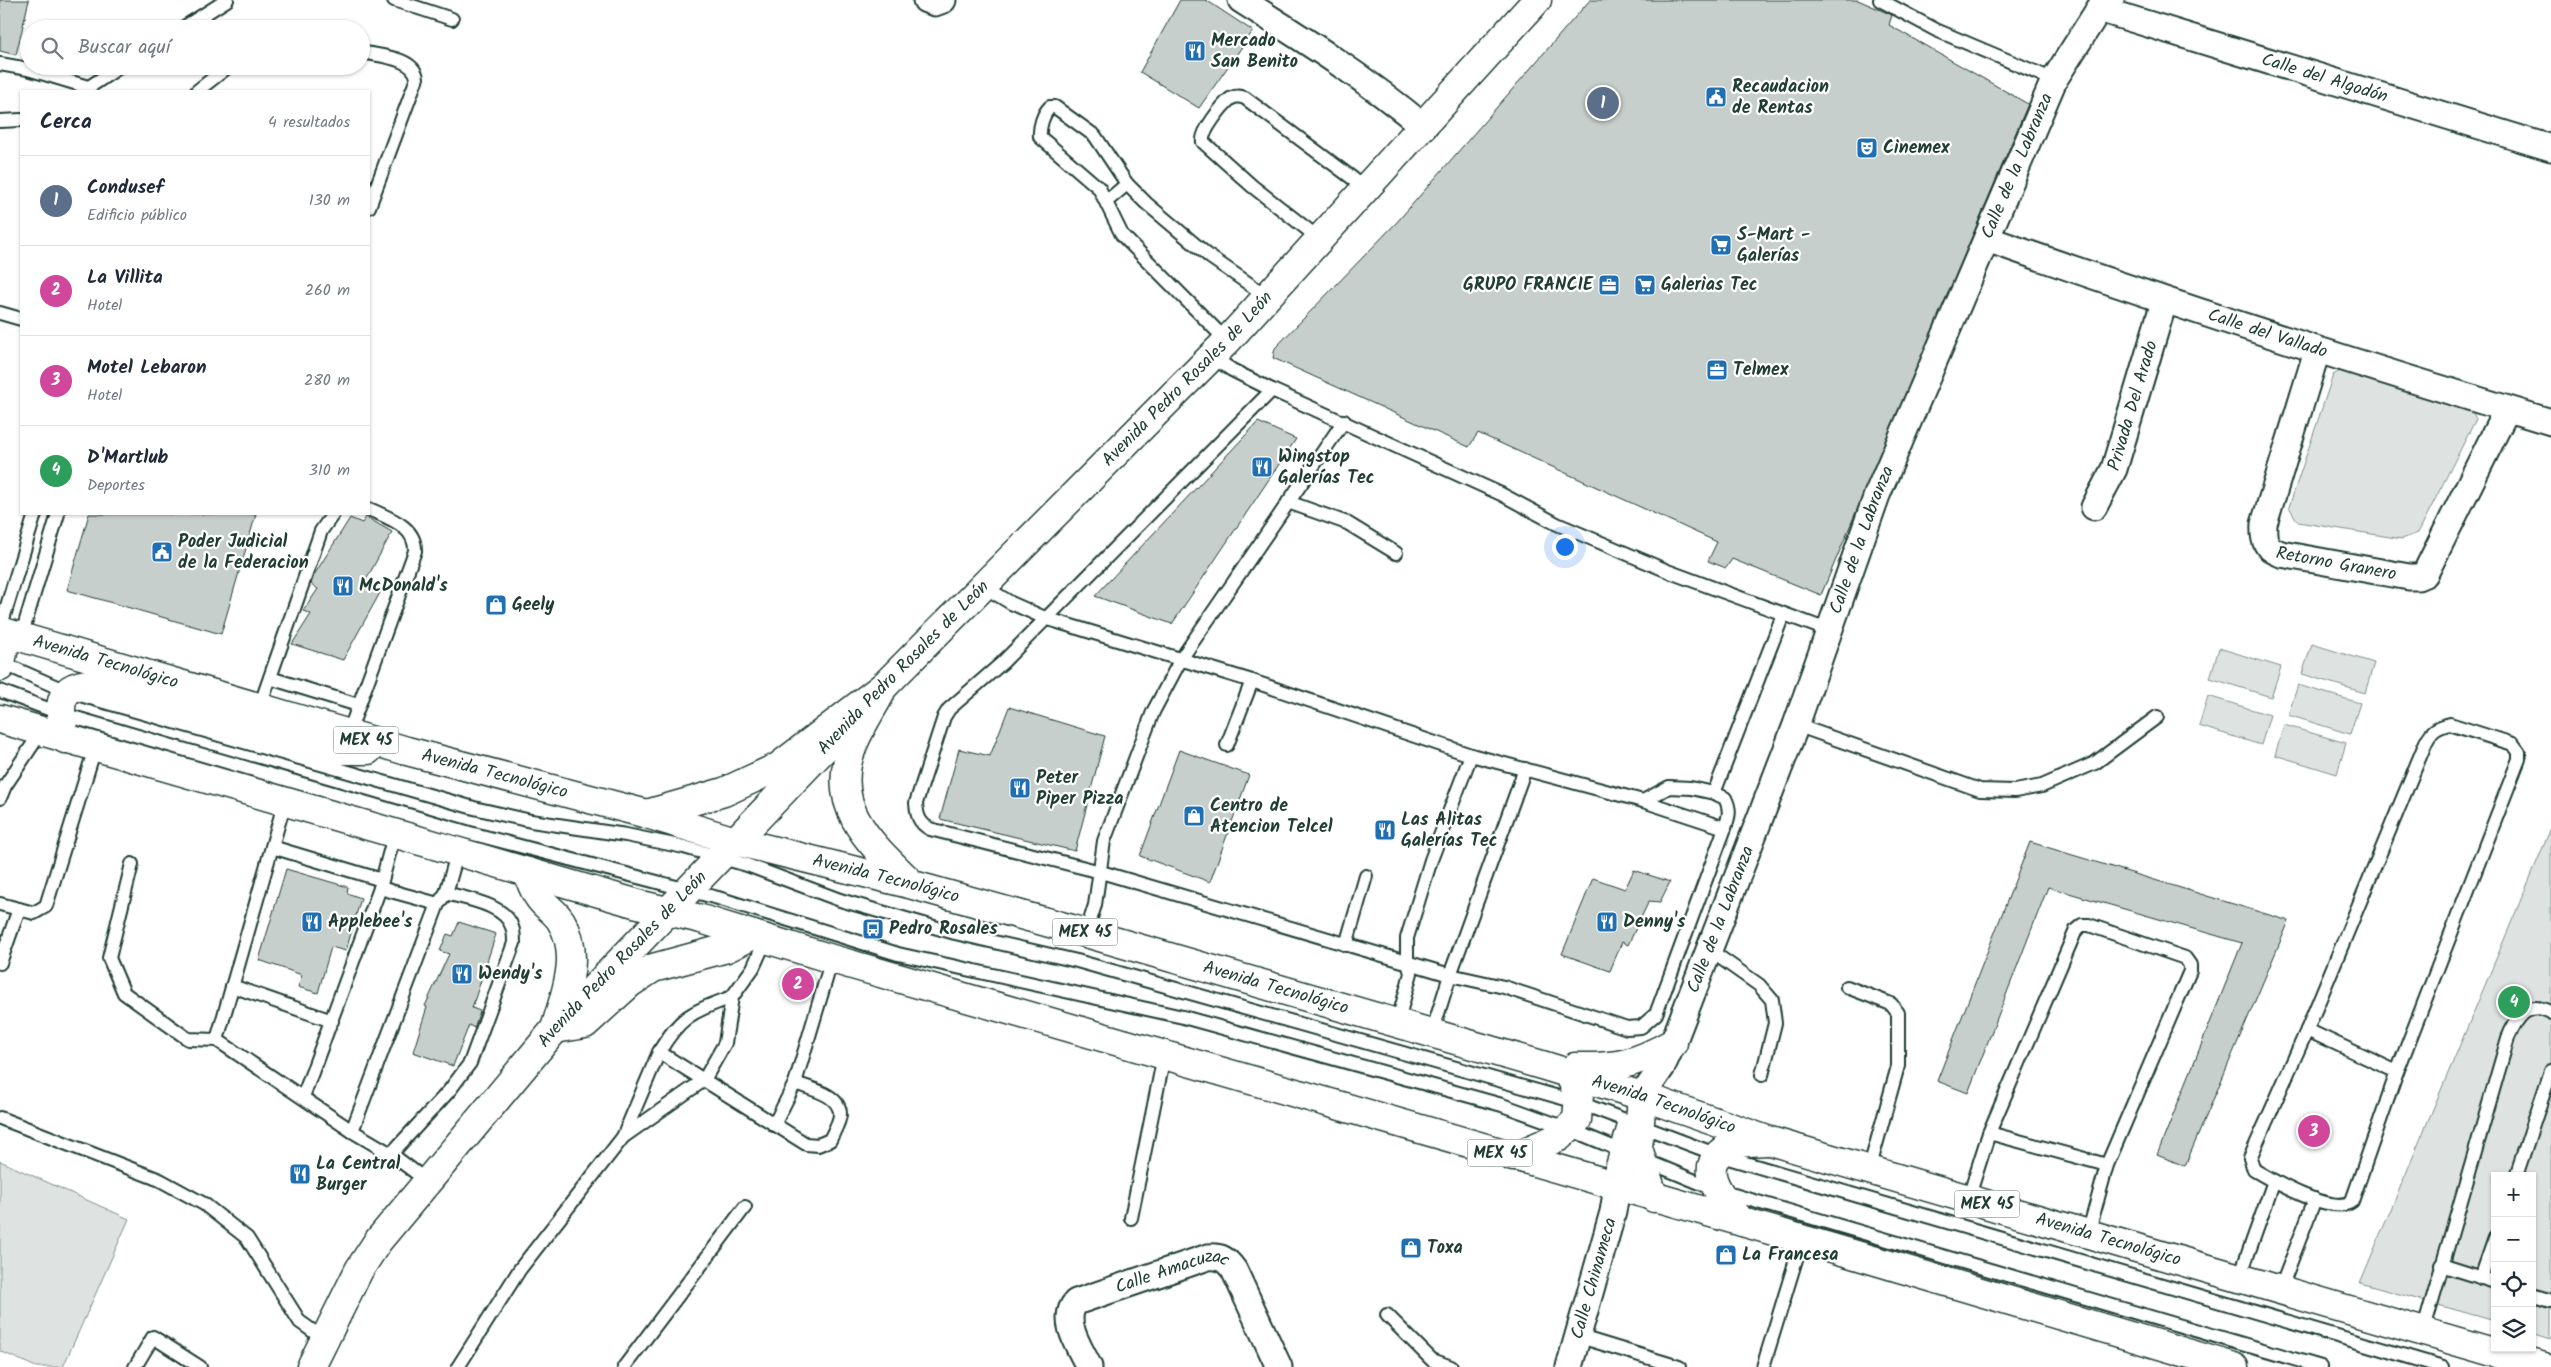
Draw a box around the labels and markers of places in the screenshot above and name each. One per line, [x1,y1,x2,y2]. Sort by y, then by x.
place label: Mercado San Benito [1211,27,1298,77]
restaurant icon: Mercado San Benito [1183,39,1207,63]
place label: Recaudacion de Rentas [1732,73,1829,123]
pin: 1 [1587,84,1619,122]
public building icon: Recaudacion de Rentas [1704,85,1728,109]
place label: Cinemex [1883,134,1950,163]
theatre icon: Cinemex [1855,136,1879,160]
place label: S-Mart - Galerías [1737,221,1810,271]
supermarket icon: S-Mart - Galerías [1709,233,1733,257]
place label: GRUPO FRANCIE [1463,271,1594,300]
place label: Galerias Tec [1661,271,1758,300]
office icon: GRUPO FRANCIE [1597,273,1621,297]
supermarket icon: Galerias Tec [1633,273,1657,297]
place label: Telmex [1733,356,1789,385]
office icon: Telmex [1705,358,1729,382]
place label: Wingstop Galerías Tec [1278,443,1375,493]
restaurant icon: Wingstop Galerías Tec [1250,455,1274,479]
place label: Poder Judicial de la Federacion [178,528,309,578]
public building icon: Poder Judicial de la Federacion [150,540,174,564]
place label: McDonald's [359,572,448,601]
restaurant icon: McDonald's [331,574,355,598]
place label: Geely [512,591,555,620]
shop icon: Geely [484,593,508,617]
place label: Peter Piper Pizza [1036,764,1124,814]
restaurant icon: Peter Piper Pizza [1008,776,1032,800]
place label: Centro de Atencion Telcel [1210,792,1333,842]
shop icon: Centro de Atencion Telcel [1182,804,1206,828]
place label: Las Alitas Galerías Tec [1401,806,1498,856]
restaurant icon: Las Alitas Galerías Tec [1373,818,1397,842]
place label: Applebee's [328,908,413,937]
place label: Denny's [1623,908,1686,937]
restaurant icon: Applebee's [300,910,324,934]
restaurant icon: Denny's [1595,910,1619,934]
place label: Pedro Rosales [889,915,998,944]
bus stop icon: Pedro Rosales [861,917,885,941]
place label: Wendy's [478,960,543,989]
restaurant icon: Wendy's [450,962,474,986]
pin: 2 [782,965,814,1003]
pin: 4 [2498,983,2530,1021]
pin: 3 [2298,1112,2330,1150]
place label: La Central Burger [316,1150,401,1200]
restaurant icon: La Central Burger [288,1162,312,1186]
place label: Toxa [1427,1234,1463,1263]
shop icon: Toxa [1399,1236,1423,1260]
place label: La Francesa [1742,1241,1839,1270]
shop icon: La Francesa [1714,1243,1738,1267]

